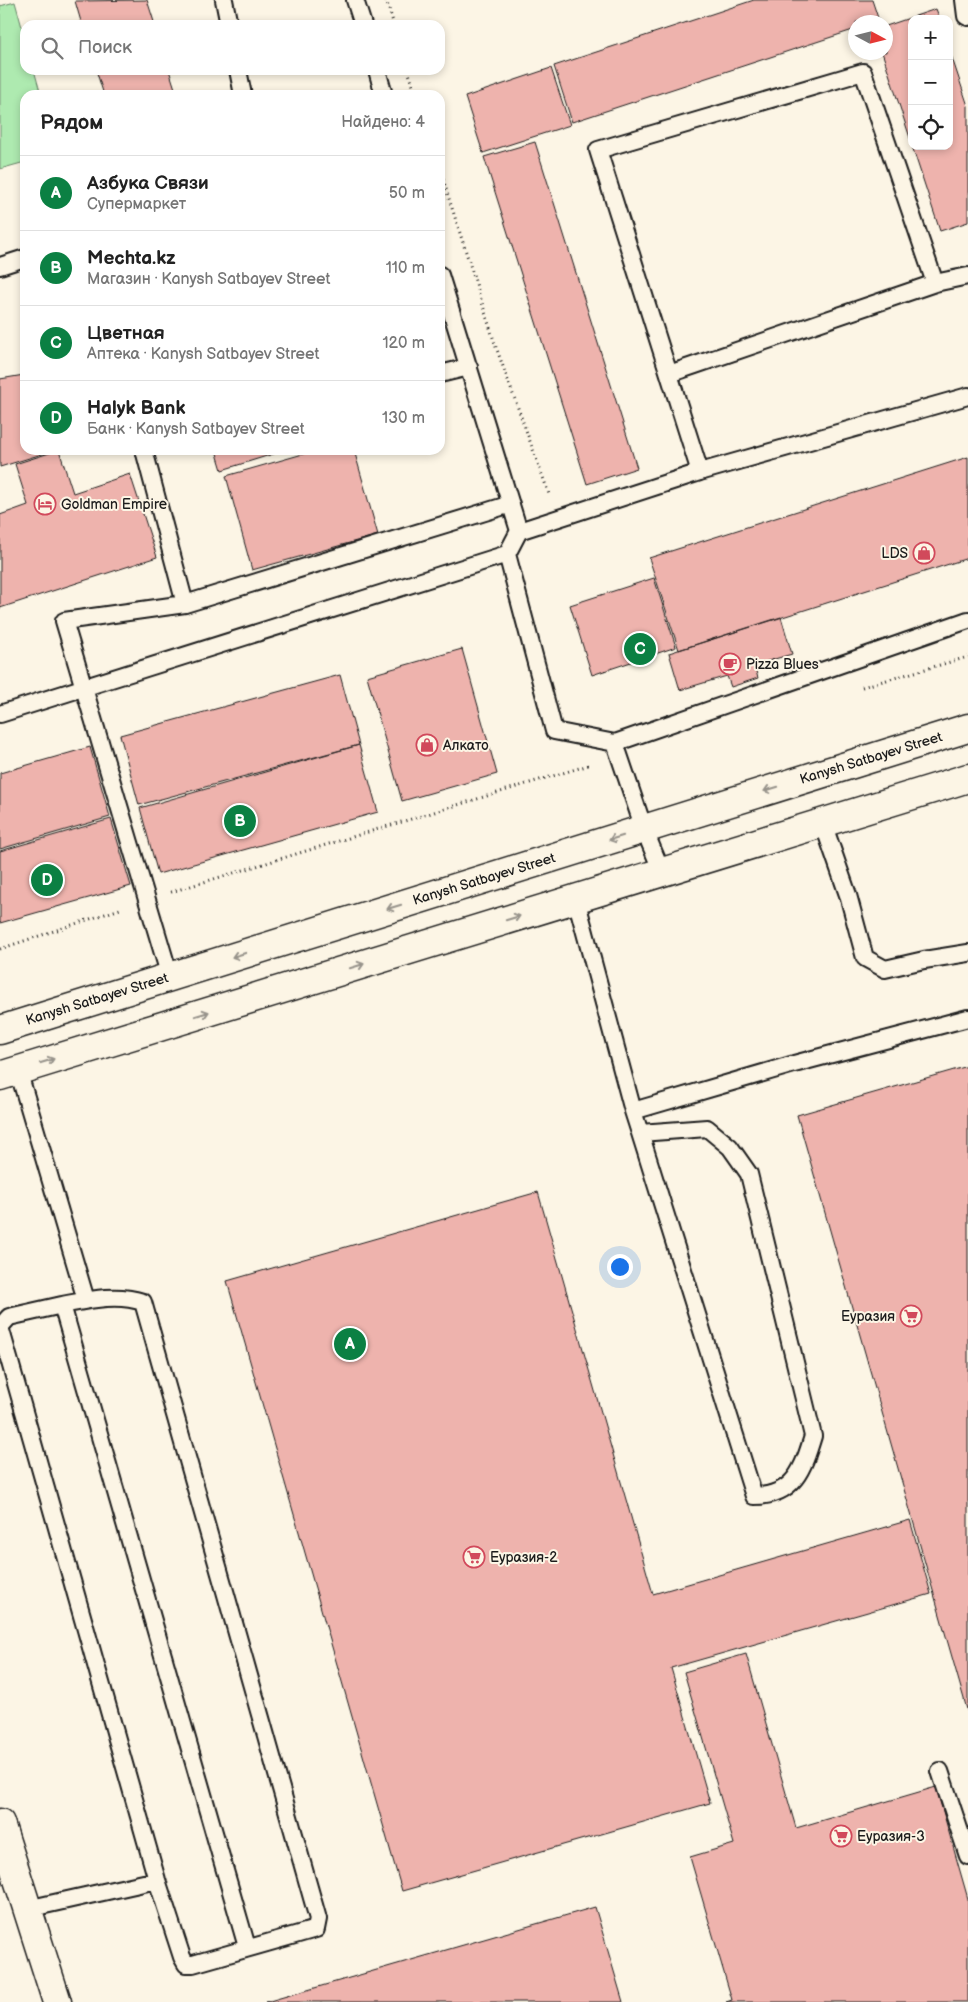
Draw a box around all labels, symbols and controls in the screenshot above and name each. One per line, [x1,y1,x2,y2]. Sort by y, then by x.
north arrow [848,15,893,60]
map controls [908,15,953,150]
button: + [908,15,953,60]
search box [20,20,445,75]
icon: search [38,34,66,62]
text: Поиск [78,36,132,59]
button: − [908,60,953,105]
button: locate [908,105,953,150]
text: Рядом [40,110,103,135]
text: Найдено: 4 [341,113,425,132]
text: Азбука Связи [87,172,209,195]
text: A [51,184,61,203]
text: 50 m [389,184,425,203]
text: Супермаркет [87,195,186,214]
text: Mechta.kz [87,247,175,270]
text: B [50,259,62,278]
text: 110 m [386,259,425,278]
text: Магазин · Kanysh Satbayev Street [87,270,330,289]
text: Цветная [87,322,165,345]
text: C [50,334,62,353]
text: 120 m [382,334,425,353]
text: Аптека · Kanysh Satbayev Street [87,345,320,364]
text: Halyk Bank [87,397,185,420]
text: D [50,409,62,428]
text: 130 m [382,409,425,428]
text: Банк · Kanysh Satbayev Street [87,420,305,439]
hotel icon: Goldman Empire [33,492,57,516]
place label: Goldman Empire [61,496,167,513]
shop icon: LDS [912,541,936,565]
place label: LDS [881,545,908,562]
pin: C [624,630,656,668]
cafe icon: Pizza Blues [718,652,742,676]
place label: Pizza Blues [746,656,819,673]
street label: Kanysh Satbayev Street [798,728,945,788]
shop icon: Алкато [415,733,439,757]
place label: Алкато [442,737,488,754]
one-way arrow [763,785,779,795]
pin: B [224,802,256,840]
one-way arrow [608,833,624,843]
street label: Kanysh Satbayev Street [411,849,558,909]
pin: D [31,861,63,899]
one-way arrow [386,902,402,912]
one-way arrow [504,913,520,923]
one-way arrow [231,951,247,961]
one-way arrow [349,960,365,970]
street label: Kanysh Satbayev Street [24,969,171,1029]
one-way arrow [194,1008,210,1018]
one-way arrow [38,1056,54,1066]
your location [607,1254,633,1280]
supermarket icon: Еуразия [899,1304,923,1328]
place label: Еуразия [841,1308,895,1325]
pin: A [334,1325,366,1363]
supermarket icon: Еуразия-2 [462,1545,486,1569]
place label: Еуразия-2 [490,1549,558,1566]
supermarket icon: Еуразия-3 [829,1824,853,1848]
place label: Еуразия-3 [857,1828,925,1845]

